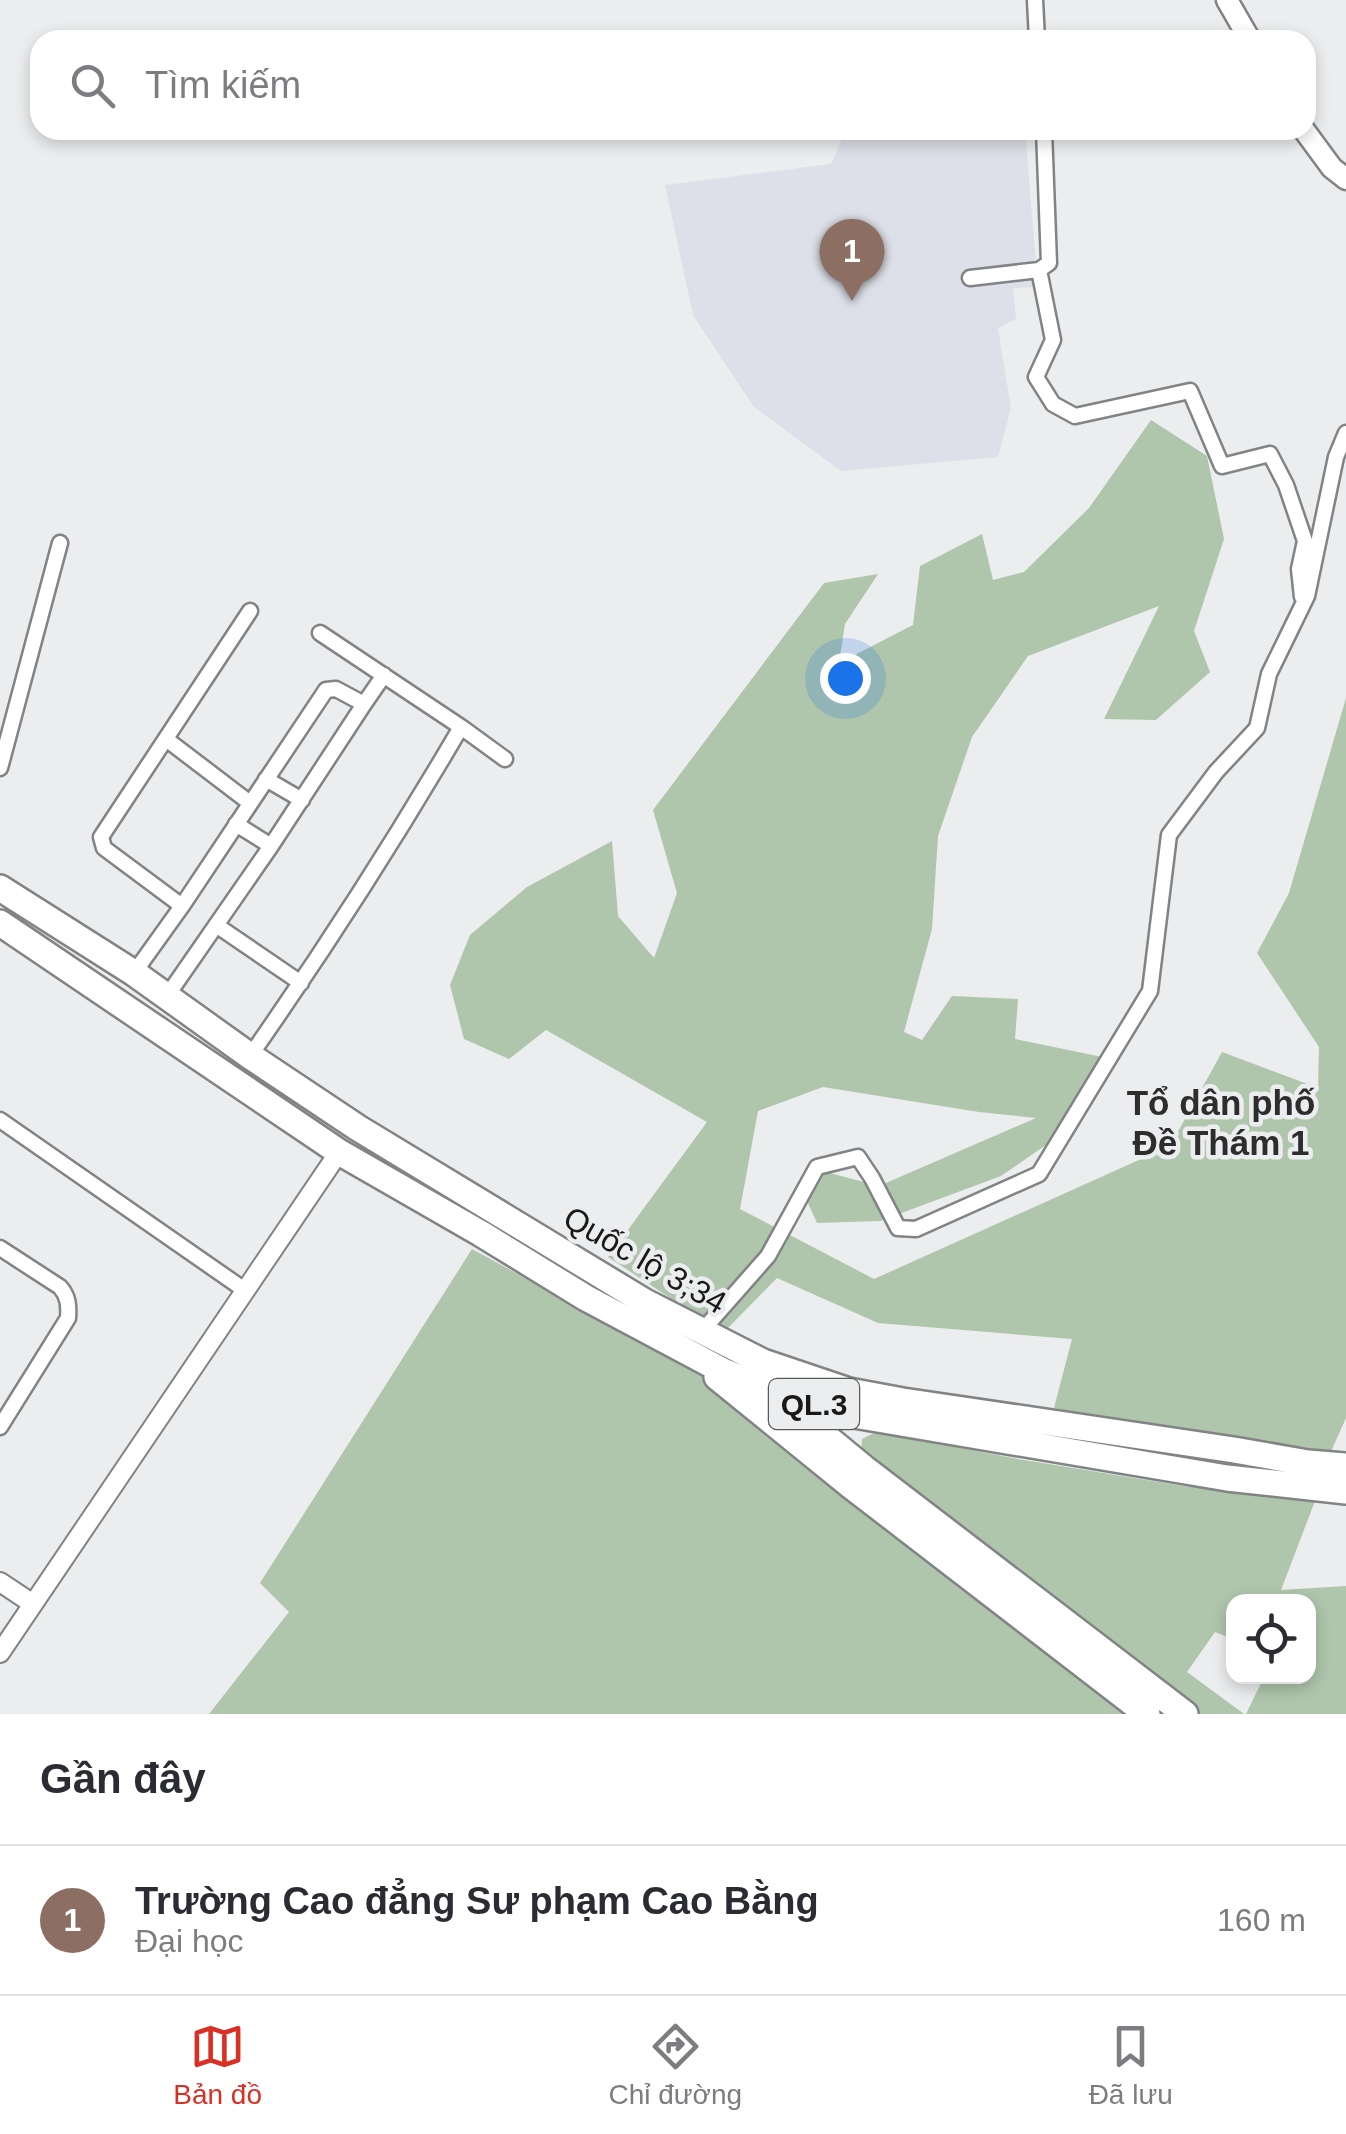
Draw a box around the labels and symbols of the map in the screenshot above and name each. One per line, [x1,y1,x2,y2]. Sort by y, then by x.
pin: 1 [820,218,884,301]
your location [820,653,871,704]
district label: Tổ dân phố Đề Thám 1 [1127,1083,1315,1162]
street label: Quốc lộ 3;34 [557,1199,733,1321]
road number: QL.3 [769,1379,859,1429]

